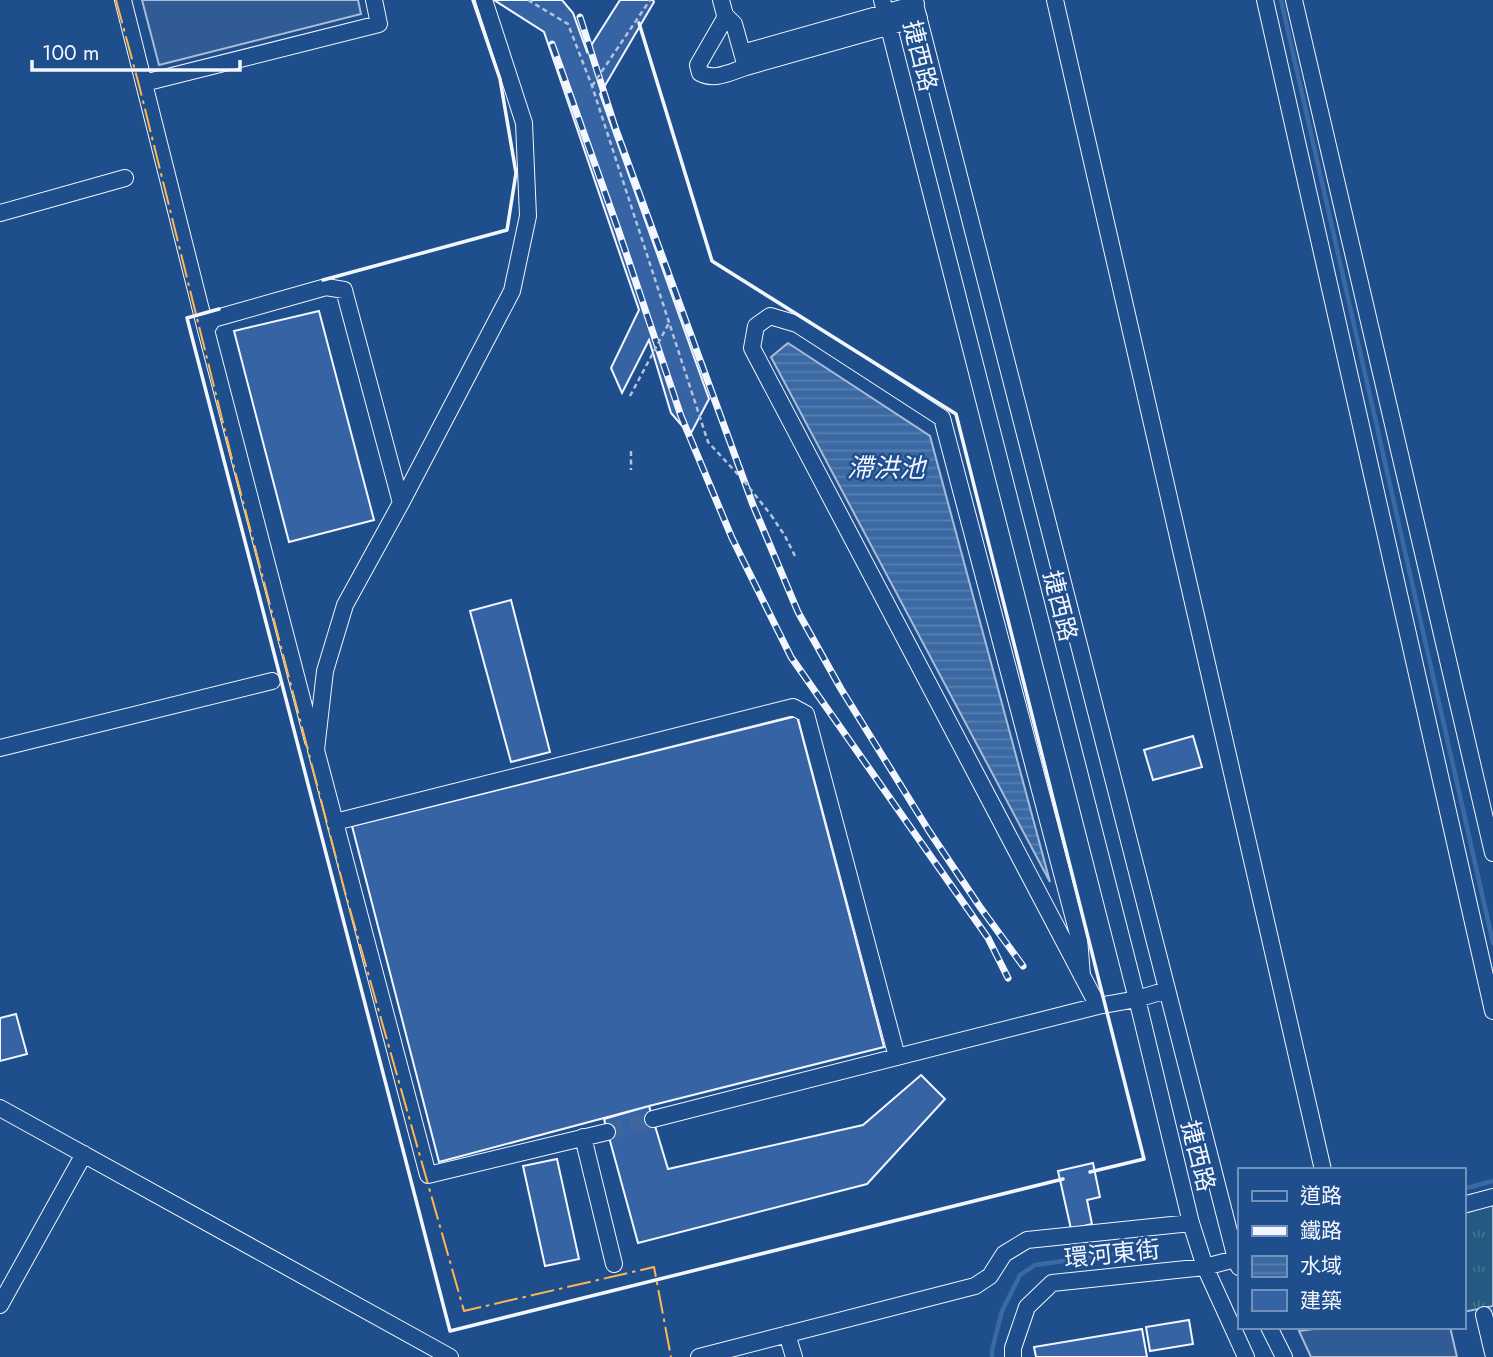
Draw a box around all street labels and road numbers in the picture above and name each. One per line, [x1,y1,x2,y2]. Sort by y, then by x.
street label: 捷西路 [895,17,946,95]
street label: 捷西路 [1035,567,1086,645]
street label: 捷西路 [1173,1117,1224,1195]
street label: 環河東街 [1062,1231,1162,1276]

